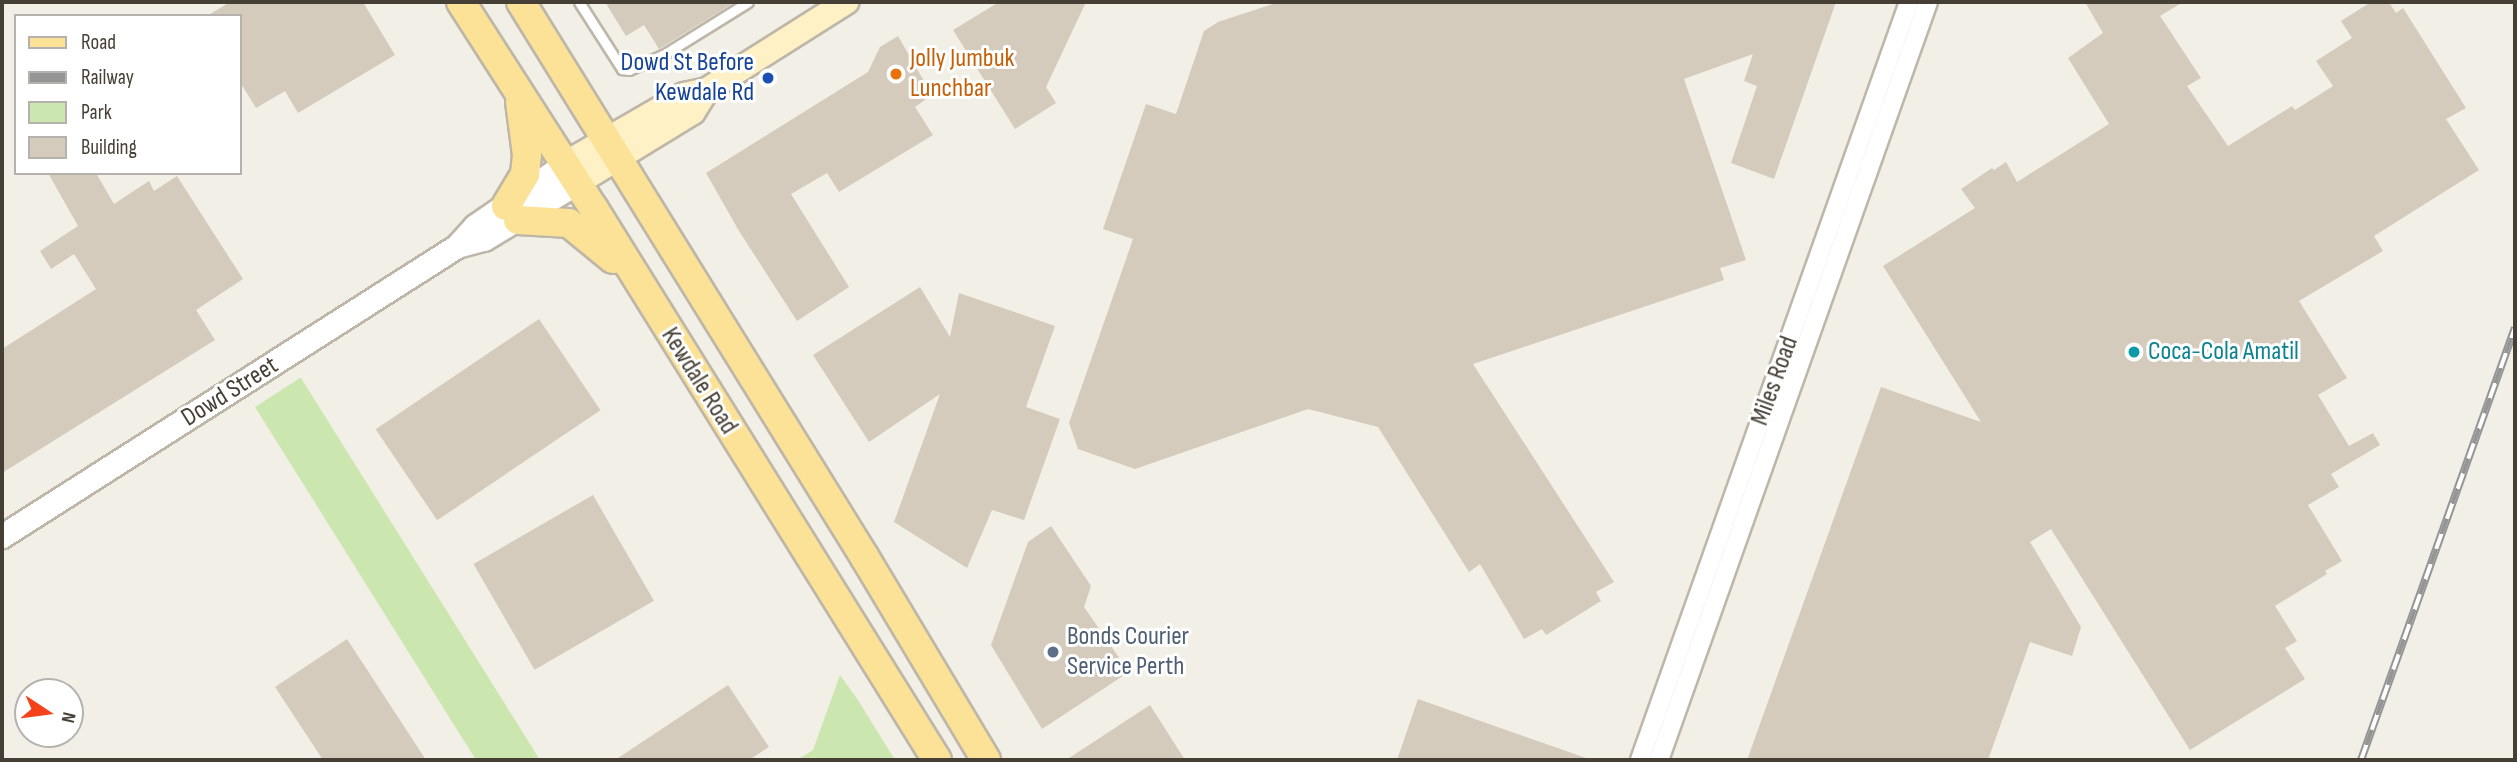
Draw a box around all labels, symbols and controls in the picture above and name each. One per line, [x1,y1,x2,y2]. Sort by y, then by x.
legend [14,14,242,175]
text: Road [81,30,116,55]
place label: Jolly Jumbuk Lunchbar [910,43,1014,104]
place label: Dowd St Before Kewdale Rd [621,47,754,108]
text: Railway [81,65,134,90]
marker: Jolly Jumbuk Lunchbar [888,66,904,82]
marker: Dowd St Before Kewdale Rd [760,70,776,86]
text: Park [81,100,112,125]
text: Building [81,135,137,160]
street label: Kewdale Road [654,322,744,440]
street label: Miles Road [1745,332,1805,430]
place label: Coca-Cola Amatil [2148,336,2299,368]
marker: Coca-Cola Amatil [2126,344,2142,360]
street label: Dowd Street [176,350,284,434]
place label: Bonds Courier Service Perth [1067,621,1189,682]
marker: Bonds Courier Service Perth [1045,644,1061,660]
north arrow [14,678,84,748]
text: N [56,710,80,725]

